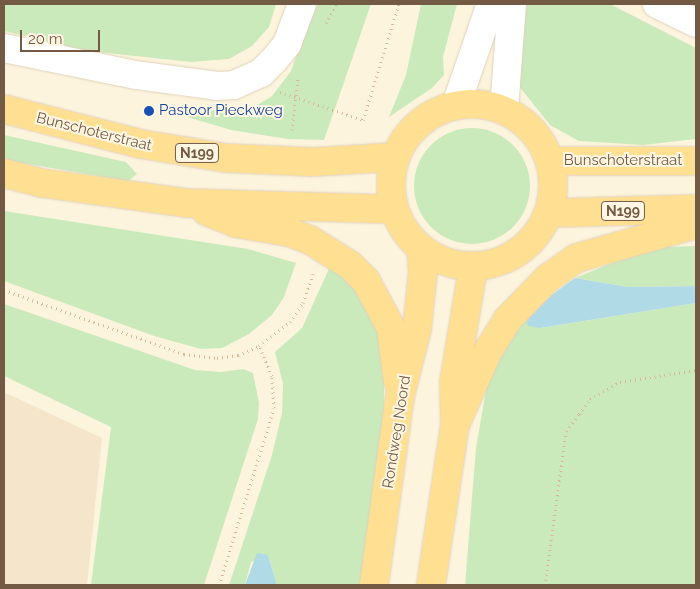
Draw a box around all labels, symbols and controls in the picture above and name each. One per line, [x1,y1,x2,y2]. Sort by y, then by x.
scale bar [22,20,102,52]
text: 20 m [28,30,63,48]
place label: Pastoor Pieckweg [159,102,283,120]
marker: Pastoor Pieckweg [143,105,155,117]
street label: Bunschoterstraat [34,109,154,155]
road number: N199 [174,142,220,164]
street label: Bunschoterstraat [564,152,682,170]
road number: N199 [600,200,646,222]
street label: Rondweg Noord [379,374,415,490]

